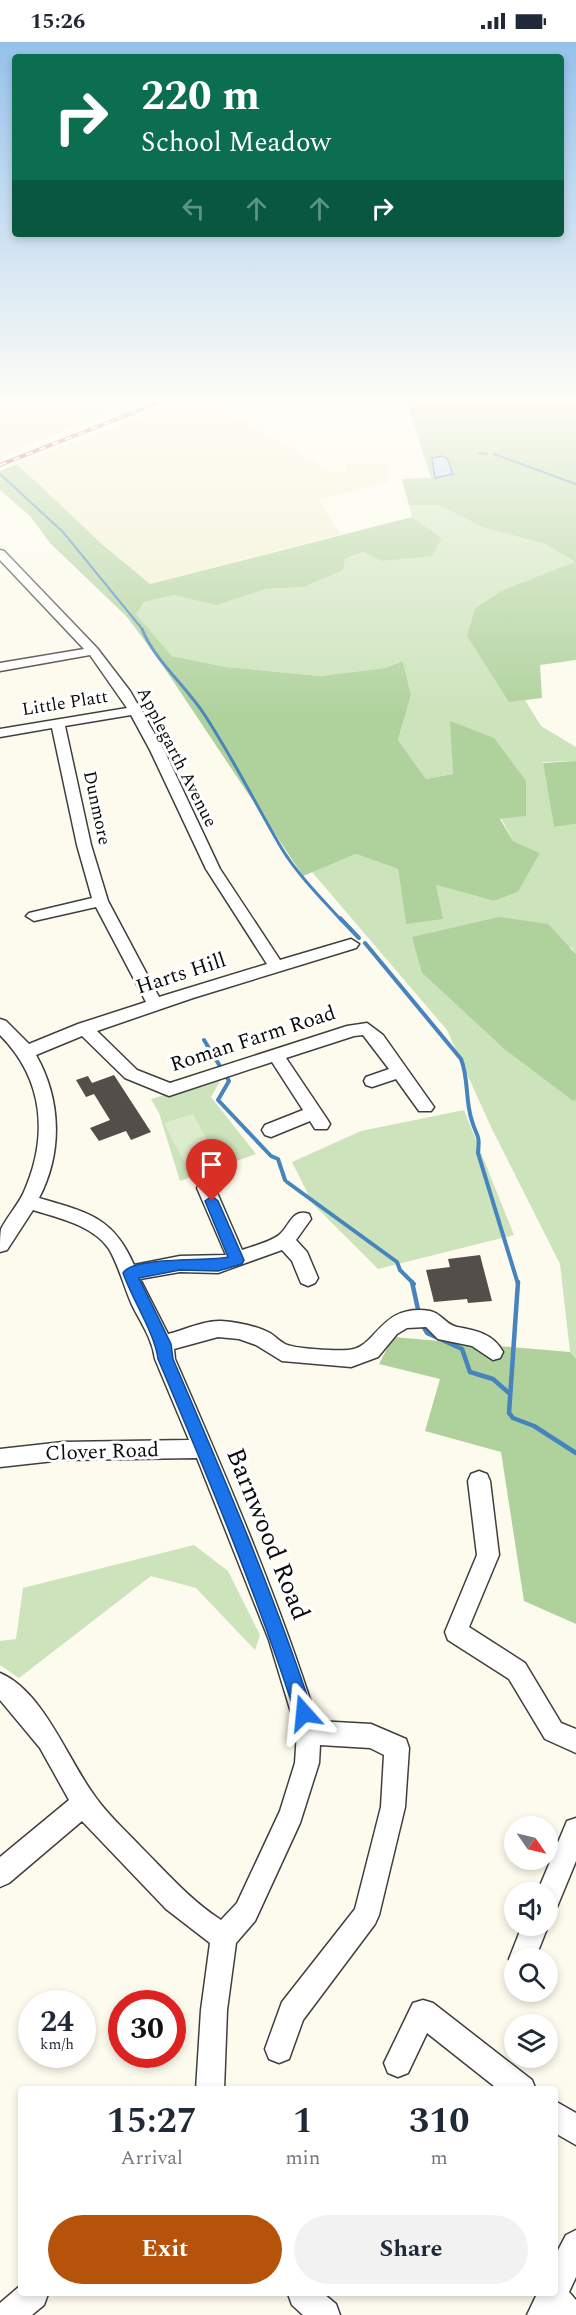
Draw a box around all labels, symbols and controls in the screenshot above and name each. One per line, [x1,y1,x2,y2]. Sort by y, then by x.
text: 15:26 [30,5,85,38]
text: 220 m [141,65,260,128]
icon: right [42,78,120,156]
text: School Meadow [141,122,331,164]
icon: left [177,192,210,225]
icon: ahead [240,192,273,225]
icon: ahead [303,192,336,225]
icon: right [366,192,399,225]
street label: Applegarth Avenue [130,682,224,832]
street label: Little Platt [20,683,110,723]
street label: Dunmore [76,768,118,848]
street label: Harts Hill [132,944,230,1004]
street label: Roman Farm Road [166,997,340,1081]
pin [186,1139,237,1201]
icon: arrive [195,1148,228,1181]
street label: Clover Road [45,1434,159,1470]
street label: Barnwood Road [215,1442,321,1626]
position arrow [272,1681,336,1745]
north arrow [504,1816,558,1870]
map controls [504,1816,558,2068]
button: sound [504,1882,558,1936]
button: search [504,1948,558,2002]
speed limit sign: 30 [108,1990,186,2068]
text: 24 [40,1999,74,2045]
button: layers [504,2014,558,2068]
text: km/h [40,2033,74,2056]
text: 15:27 [106,2094,197,2149]
text: 1 [293,2094,313,2149]
text: 310 [409,2094,469,2149]
text: Arrival [121,2143,183,2173]
text: min [285,2143,320,2173]
text: m [431,2143,448,2173]
button: Exit [48,2215,282,2284]
button: Share [294,2215,528,2284]

